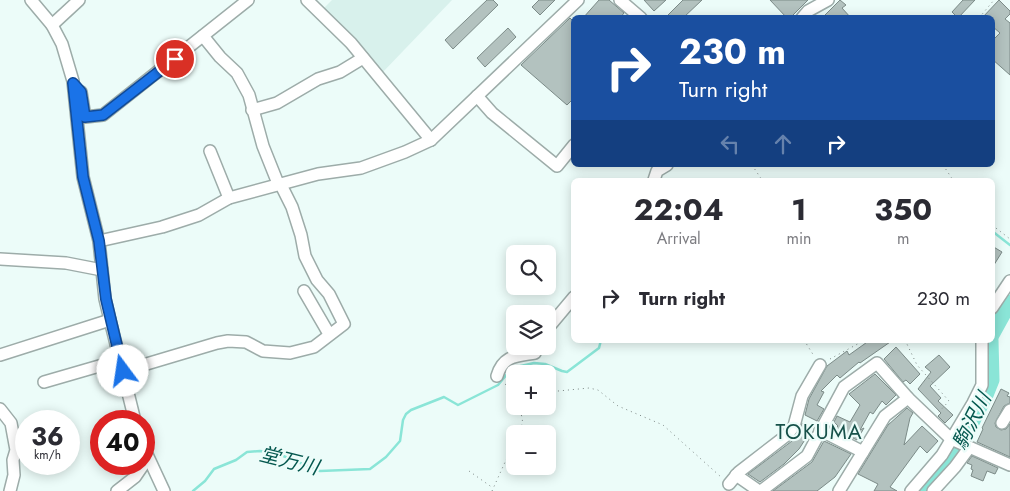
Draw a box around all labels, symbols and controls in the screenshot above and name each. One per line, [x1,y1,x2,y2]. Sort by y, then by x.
text: 230 m [679,27,786,77]
icon: right [596,35,661,100]
pin [154,38,196,80]
icon: arrive [161,45,189,73]
text: Turn right [679,73,767,105]
icon: left [716,130,744,158]
icon: ahead [769,130,797,158]
icon: right [822,130,850,158]
text: 22:04 [634,188,724,231]
text: 1 [791,188,807,231]
text: 350 [874,188,932,231]
text: Arrival [657,227,701,250]
text: min [786,227,812,250]
text: m [897,227,909,250]
map controls [506,245,556,475]
button: search [506,245,556,295]
icon: right [596,284,624,312]
text: Turn right [639,285,725,312]
text: 230 m [917,285,970,312]
button: layers [506,305,556,355]
position arrow [96,344,148,396]
button: + [506,365,556,415]
water label: 駒沢川 [945,386,999,454]
speed limit sign: 40 [90,410,155,475]
district label: TOKUMA [775,417,863,447]
text: 36 [31,418,64,454]
button: − [506,425,556,475]
water label: 堂万川 [256,440,324,483]
text: km/h [34,446,61,464]

